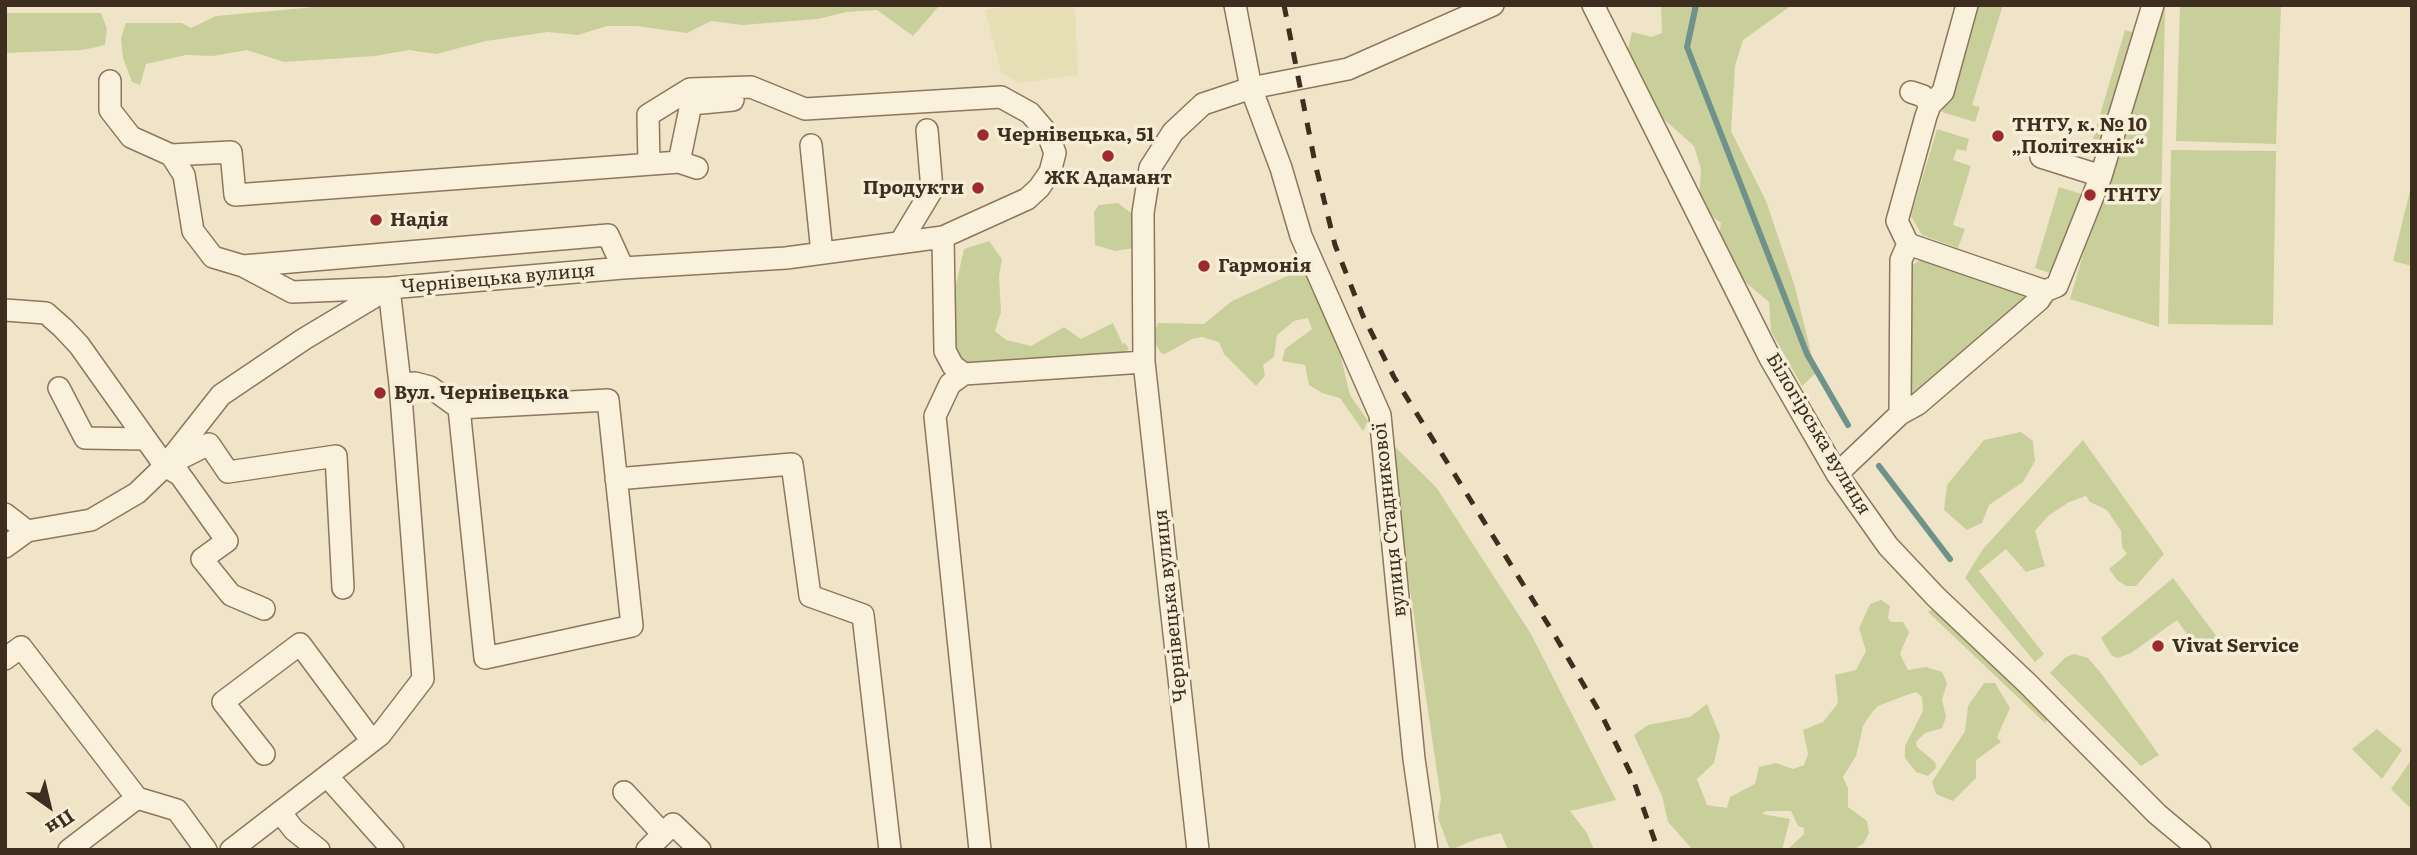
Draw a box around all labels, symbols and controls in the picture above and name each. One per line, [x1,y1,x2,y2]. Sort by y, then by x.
place label: ТНТУ, к. № 10 „Політехнік“ [2012,114,2147,158]
place label: Чернівецька, 51 [997,124,1154,146]
marker: Чернівецька, 51 [975,127,991,143]
marker: ТНТУ, к. № 10 „Політехнік“ [1990,128,2006,144]
marker: ЖК Адамант [1100,148,1116,164]
place label: ЖК Адамант [1044,167,1172,189]
place label: Продукти [863,177,964,199]
marker: Продукти [970,180,986,196]
place label: ТНТУ [2104,184,2162,206]
marker: ТНТУ [2082,187,2098,203]
place label: Надія [390,209,448,231]
marker: Надія [368,212,384,228]
place label: Гармонія [1218,255,1311,277]
marker: Гармонія [1196,258,1212,274]
street label: Чернівецька вулиця [400,259,596,299]
street label: Білогірська вулиця [1761,349,1875,519]
place label: Вул. Чернівецька [394,382,569,404]
marker: Вул. Чернівецька [372,385,388,401]
street label: вулиця Стадникової [1368,422,1412,618]
street label: Чернівецька вулиця [1149,508,1193,704]
place label: Vivat Service [2172,635,2299,657]
marker: Vivat Service [2150,638,2166,654]
north arrow [14,771,84,841]
text: Пн [41,804,81,843]

